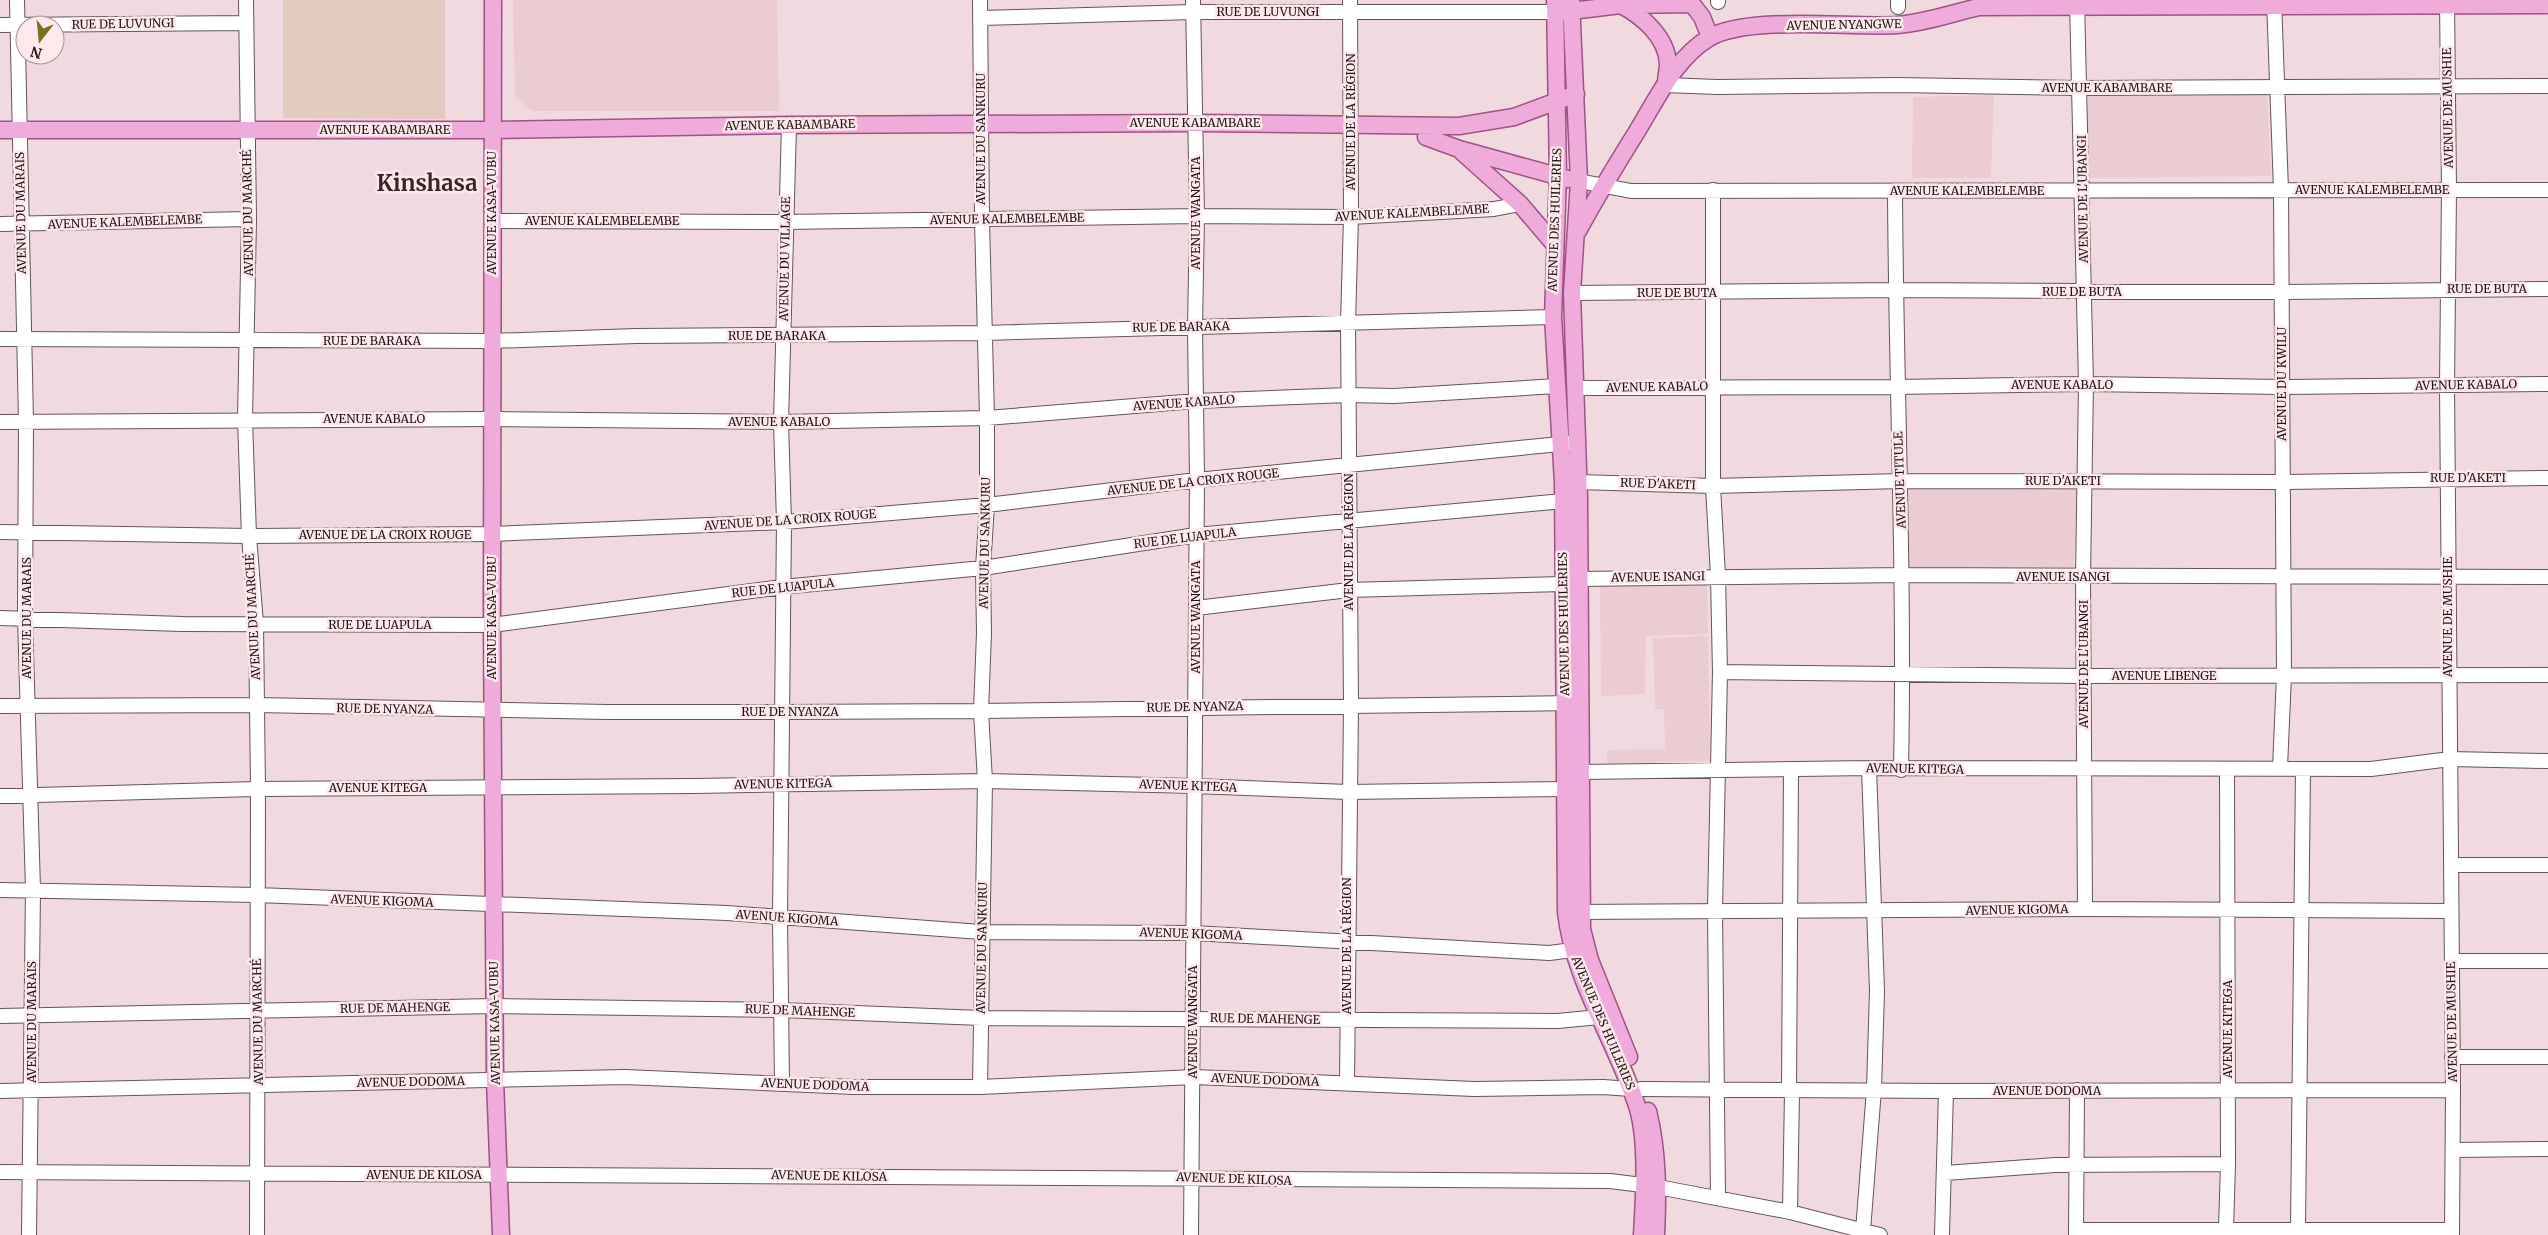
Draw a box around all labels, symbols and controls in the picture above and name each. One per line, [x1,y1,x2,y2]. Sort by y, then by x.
street label: RUE DE LUVUNGI [1217,4,1319,19]
north arrow [15,15,65,65]
street label: RUE DE LUVUNGI [71,15,174,32]
street label: AVENUE NYANGWE [1785,16,1902,33]
text: N [29,42,44,63]
street label: AVENUE DE MUSHIE [2439,47,2456,169]
street label: AVENUE DE LA RÉGION [1343,53,1358,191]
street label: AVENUE DU SANKURU [973,73,988,206]
street label: AVENUE KABAMBARE [2041,80,2173,95]
street label: AVENUE KABAMBARE [1129,115,1261,130]
street label: AVENUE KABAMBARE [723,116,856,133]
street label: AVENUE KABAMBARE [319,122,451,137]
street label: AVENUE DE L'UBANGI [2074,135,2091,264]
street label: AVENUE DES HUILERIES [1544,148,1565,293]
street label: AVENUE DU MARCHÉ [239,149,256,277]
street label: AVENUE KASA-VUBU [484,151,499,276]
street label: AVENUE DU MARAIS [12,152,29,275]
street label: AVENUE WANGATA [1188,156,1203,271]
district label: Kinshasa [377,169,477,197]
street label: AVENUE KALEMBELEMBE [2294,182,2450,197]
street label: AVENUE KALEMBELEMBE [1889,183,2045,198]
street label: AVENUE DU VILLAGE [776,196,793,323]
street label: AVENUE KALEMBELEMBE [1333,201,1490,224]
street label: AVENUE KALEMBELEMBE [929,210,1085,227]
street label: AVENUE KALEMBELEMBE [46,211,203,232]
street label: AVENUE KALEMBELEMBE [524,213,680,228]
street label: RUE DE BUTA [2447,281,2528,296]
street label: RUE DE BUTA [2042,284,2123,299]
street label: RUE DE BUTA [1637,285,1718,300]
street label: RUE DE BARAKA [1132,318,1231,335]
street label: AVENUE DU KWILU [2274,327,2289,442]
street label: RUE DE BARAKA [728,328,826,343]
street label: RUE DE BARAKA [323,333,421,348]
street label: AVENUE KABALO [2414,376,2518,393]
street label: AVENUE KABALO [2010,377,2113,392]
street label: AVENUE KABALO [1605,378,1709,395]
street label: AVENUE KABALO [1131,391,1236,414]
street label: AVENUE KABALO [322,411,425,426]
street label: AVENUE KABALO [727,414,830,429]
street label: AVENUE TITULE [1890,431,1909,530]
street label: AVENUE DE LA CROIX ROUGE [1105,465,1280,498]
street label: RUE D'AKETI [2430,470,2506,485]
street label: AVENUE DE LA RÉGION [1341,473,1356,611]
street label: RUE D'AKETI [2025,473,2101,488]
street label: RUE D'AKETI [1620,475,1696,492]
street label: AVENUE DU SANKURU [976,477,993,610]
street label: AVENUE DE LA CROIX ROUGE [702,506,877,533]
street label: RUE DE LUAPULA [1133,524,1238,551]
street label: AVENUE DE LA CROIX ROUGE [298,527,472,542]
street label: AVENUE DES HUILERIES [1555,552,1572,697]
street label: AVENUE DU MARCHÉ [242,553,263,682]
street label: AVENUE KASA-VUBU [484,556,499,681]
street label: AVENUE DE MUSHIE [2440,556,2455,678]
street label: AVENUE DU MARAIS [19,557,34,680]
street label: AVENUE WANGATA [1188,560,1203,675]
street label: AVENUE ISANGI [1610,568,1705,585]
street label: AVENUE ISANGI [2015,569,2110,584]
street label: RUE DE LUAPULA [731,575,836,600]
street label: AVENUE DE L'UBANGI [2076,600,2091,729]
street label: RUE DE LUAPULA [328,617,432,632]
street label: AVENUE LIBENGE [2111,668,2217,683]
street label: RUE DE NYANZA [1146,698,1244,715]
street label: RUE DE NYANZA [336,700,434,717]
street label: RUE DE NYANZA [741,704,839,719]
street label: AVENUE KITEGA [1865,760,1965,777]
street label: AVENUE KITEGA [733,775,833,792]
street label: AVENUE KITEGA [1138,776,1238,795]
street label: AVENUE KITEGA [328,780,428,795]
street label: AVENUE DE LA RÉGION [1339,877,1354,1015]
street label: AVENUE DU SANKURU [973,882,990,1015]
street label: AVENUE KIGOMA [329,891,434,910]
street label: AVENUE KIGOMA [1964,901,2069,918]
street label: AVENUE KIGOMA [734,906,840,929]
street label: AVENUE KIGOMA [1138,924,1243,943]
street label: AVENUE DES HUILERIES [1568,953,1638,1092]
street label: AVENUE DU MARCHÉ [249,958,266,1086]
street label: AVENUE DU MARAIS [24,961,39,1084]
street label: AVENUE KASA-VUBU [486,961,503,1086]
street label: AVENUE DE MUSHIE [2443,961,2460,1083]
street label: AVENUE WANGATA [1185,965,1200,1080]
street label: AVENUE KITEGA [2220,979,2235,1079]
street label: RUE DE MAHENGE [340,999,451,1016]
street label: RUE DE MAHENGE [745,1001,856,1020]
street label: RUE DE MAHENGE [1210,1010,1321,1027]
street label: AVENUE DODOMA [1210,1070,1320,1089]
street label: AVENUE DODOMA [356,1073,466,1090]
street label: AVENUE DODOMA [760,1075,870,1094]
street label: AVENUE DODOMA [1992,1083,2102,1098]
street label: AVENUE DE KILOSA [365,1167,483,1182]
street label: AVENUE DE KILOSA [770,1167,888,1184]
street label: AVENUE DE KILOSA [1175,1169,1293,1188]

